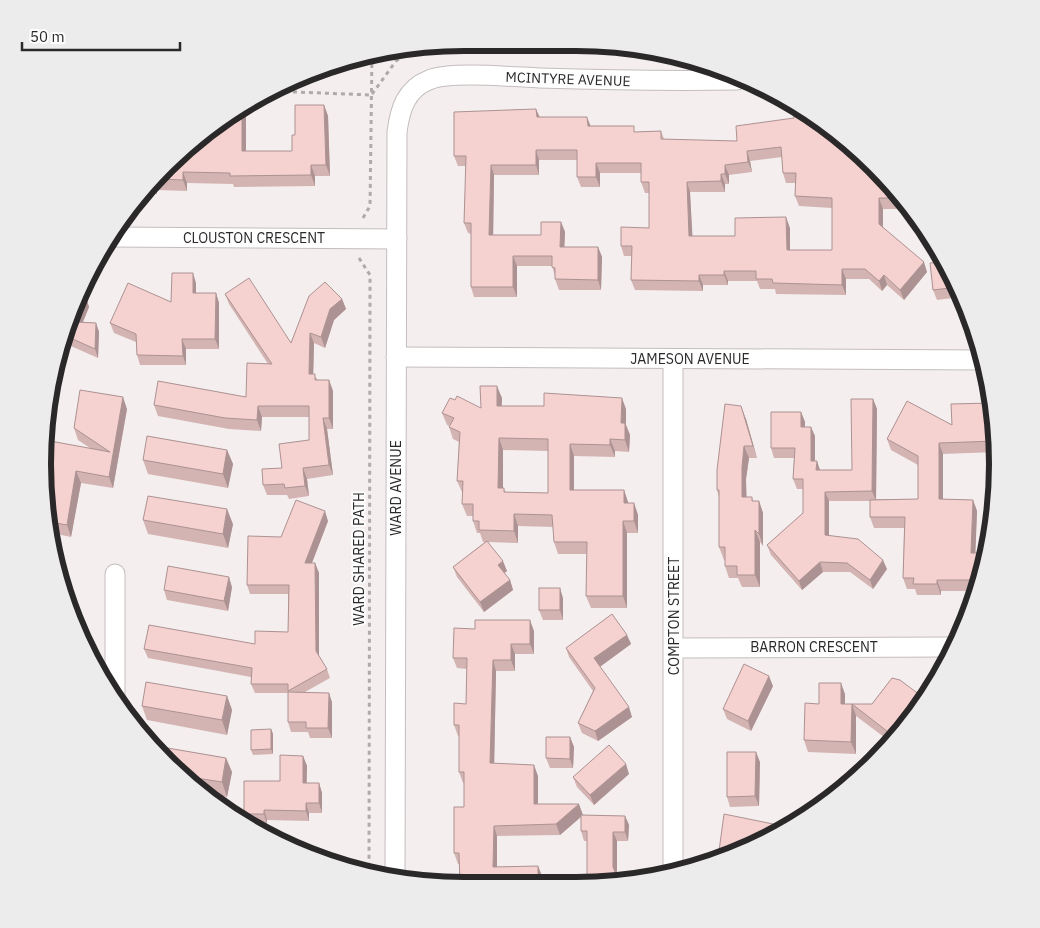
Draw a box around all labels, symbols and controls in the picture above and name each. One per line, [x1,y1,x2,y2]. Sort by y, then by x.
scale bar [22,20,180,52]
text: 50 m [30,27,65,46]
street label: MCINTYRE AVENUE [505,68,631,90]
street label: CLOUSTON CRESCENT [183,229,325,247]
street label: JAMESON AVENUE [630,350,750,368]
street label: WARD AVENUE [387,440,405,536]
street label: WARD SHARED PATH [350,492,368,626]
street label: COMPTON STREET [665,557,683,675]
street label: BARRON CRESCENT [750,638,878,656]

